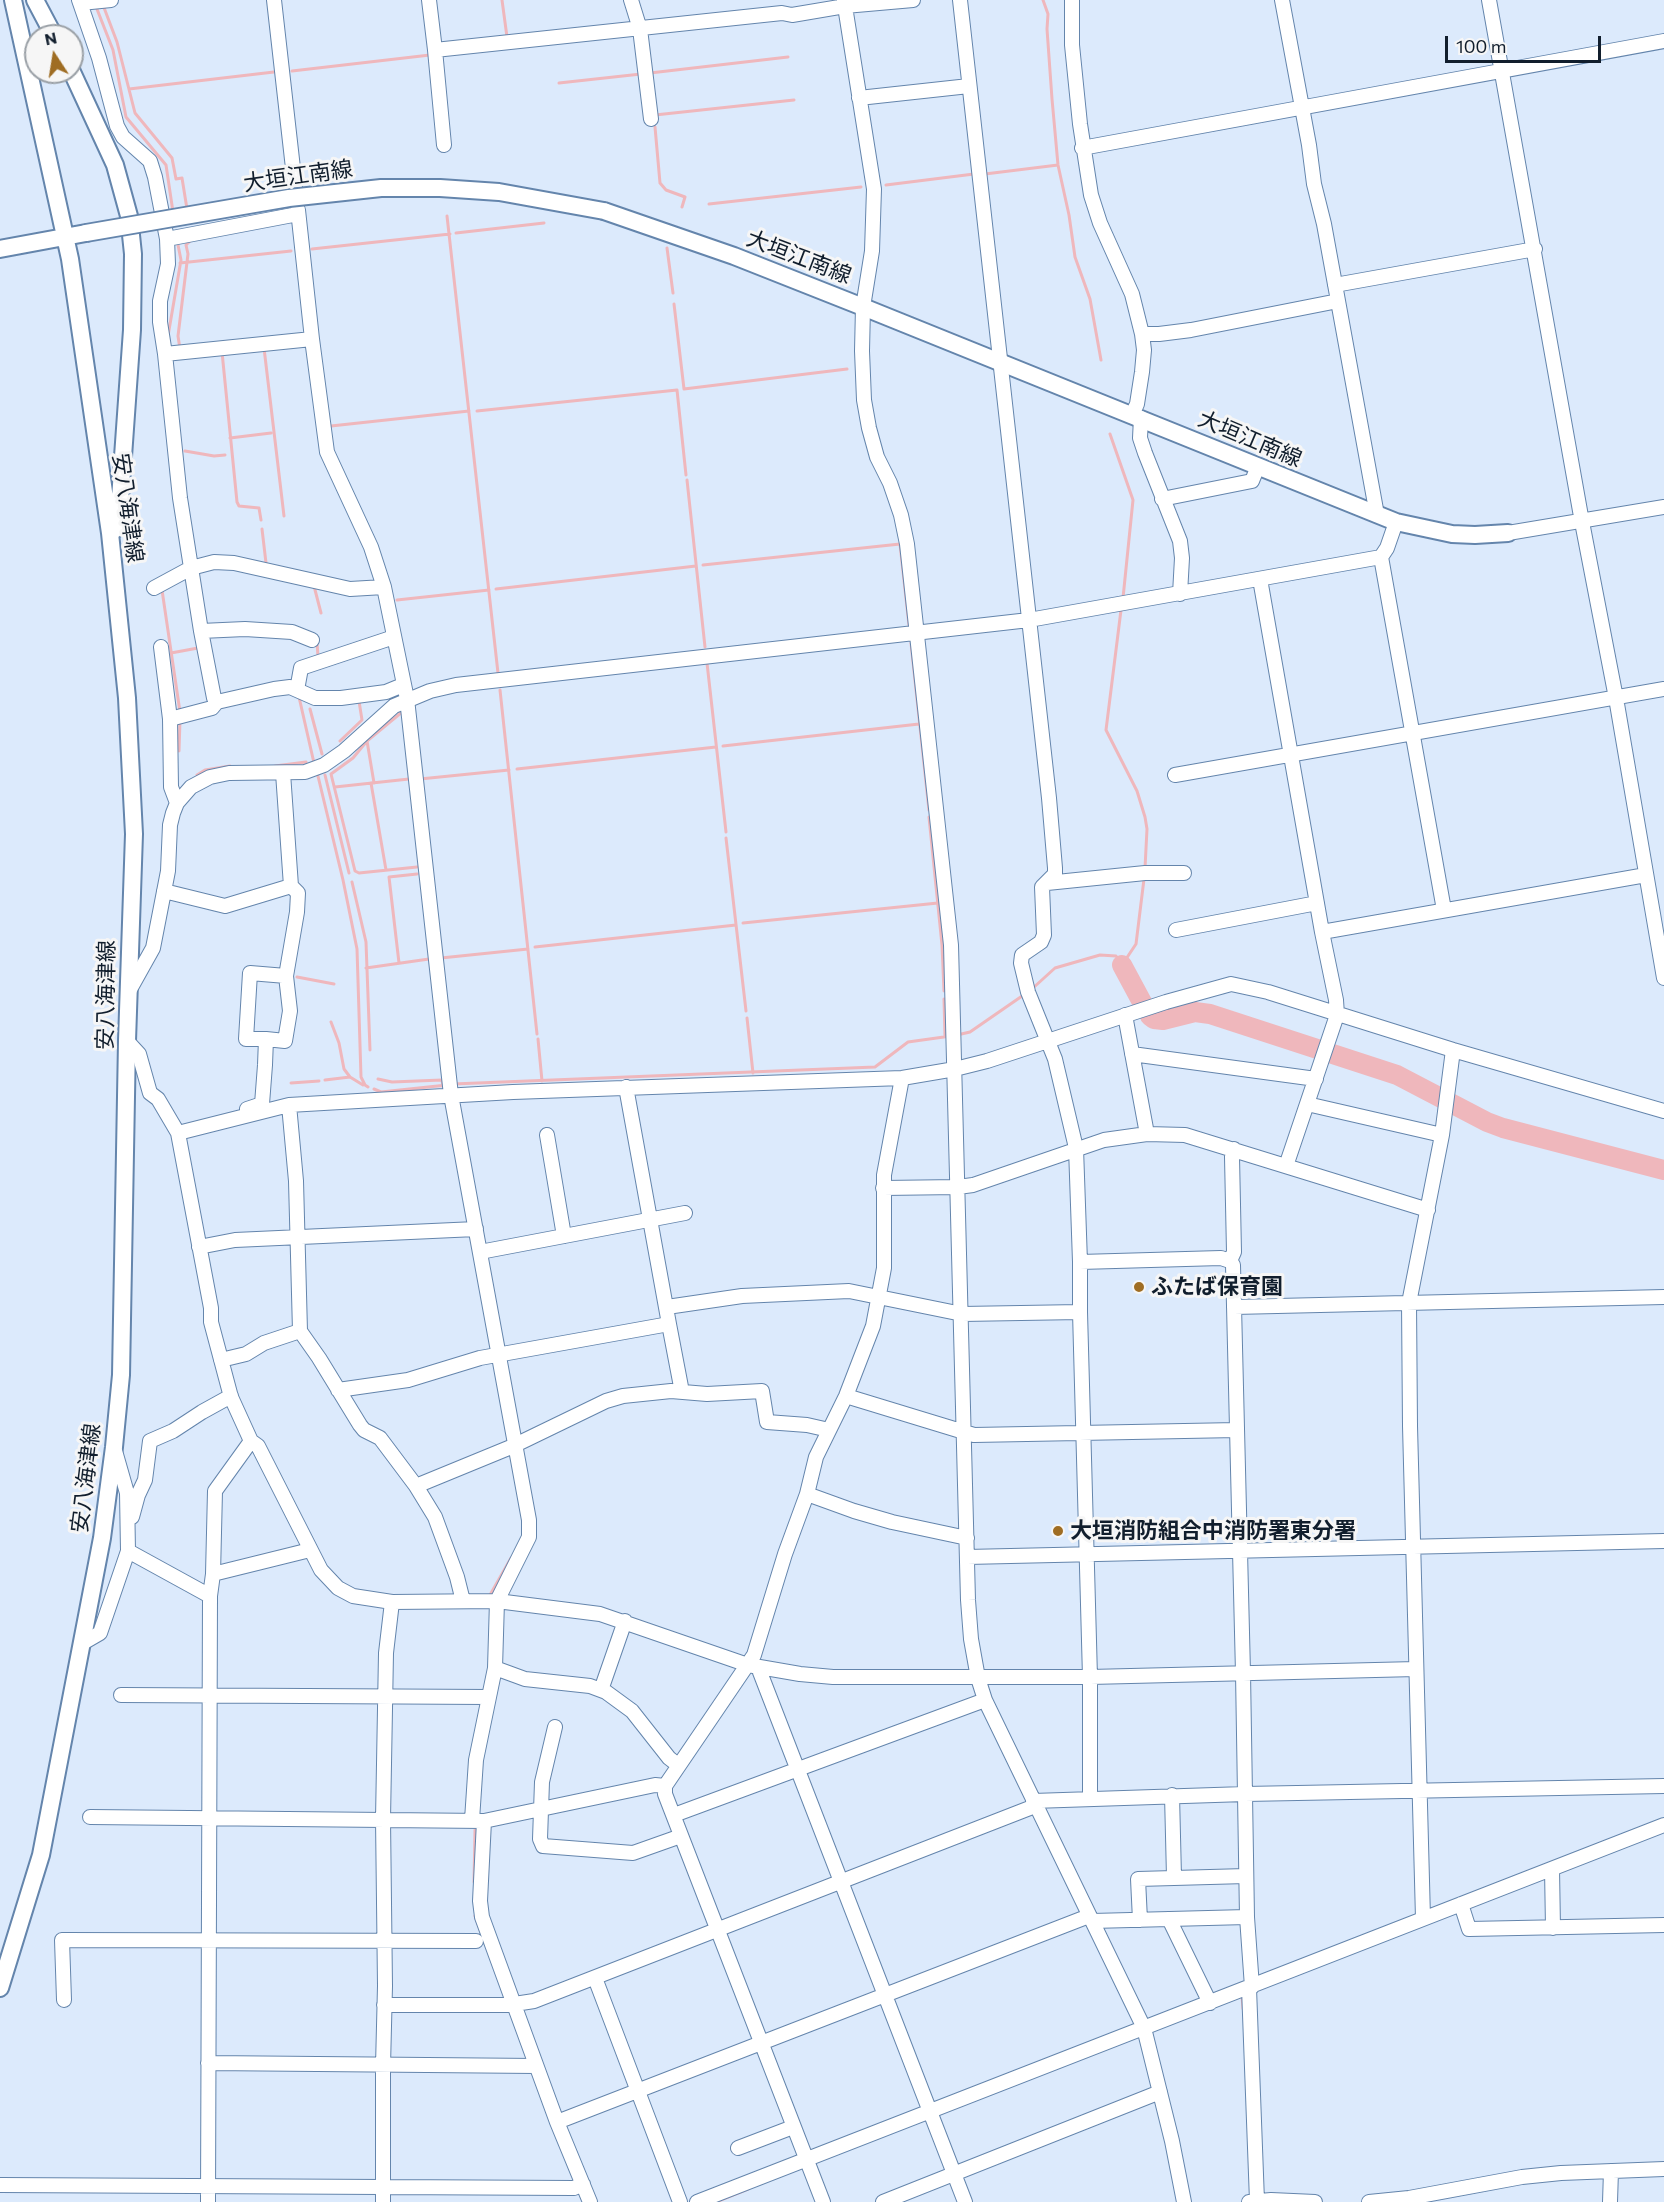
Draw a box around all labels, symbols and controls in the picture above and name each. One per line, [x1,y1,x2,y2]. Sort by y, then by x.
north arrow [24,24,84,84]
scale bar [1448,24,1604,62]
text: N [43,27,58,48]
text: 100 m [1456,35,1506,57]
street label: 大垣江南線 [242,155,354,197]
street label: 大垣江南線 [743,225,855,289]
street label: 大垣江南線 [1194,405,1306,473]
street label: 安八海津線 [107,452,149,564]
street label: 安八海津線 [92,940,120,1050]
place label: ふたば保育園 [1151,1274,1283,1300]
marker: ふたば保育園 [1132,1280,1146,1294]
street label: 安八海津線 [66,1422,106,1534]
place label: 大垣消防組合中消防署東分署 [1070,1518,1356,1544]
marker: 大垣消防組合中消防署東分署 [1051,1524,1065,1538]

